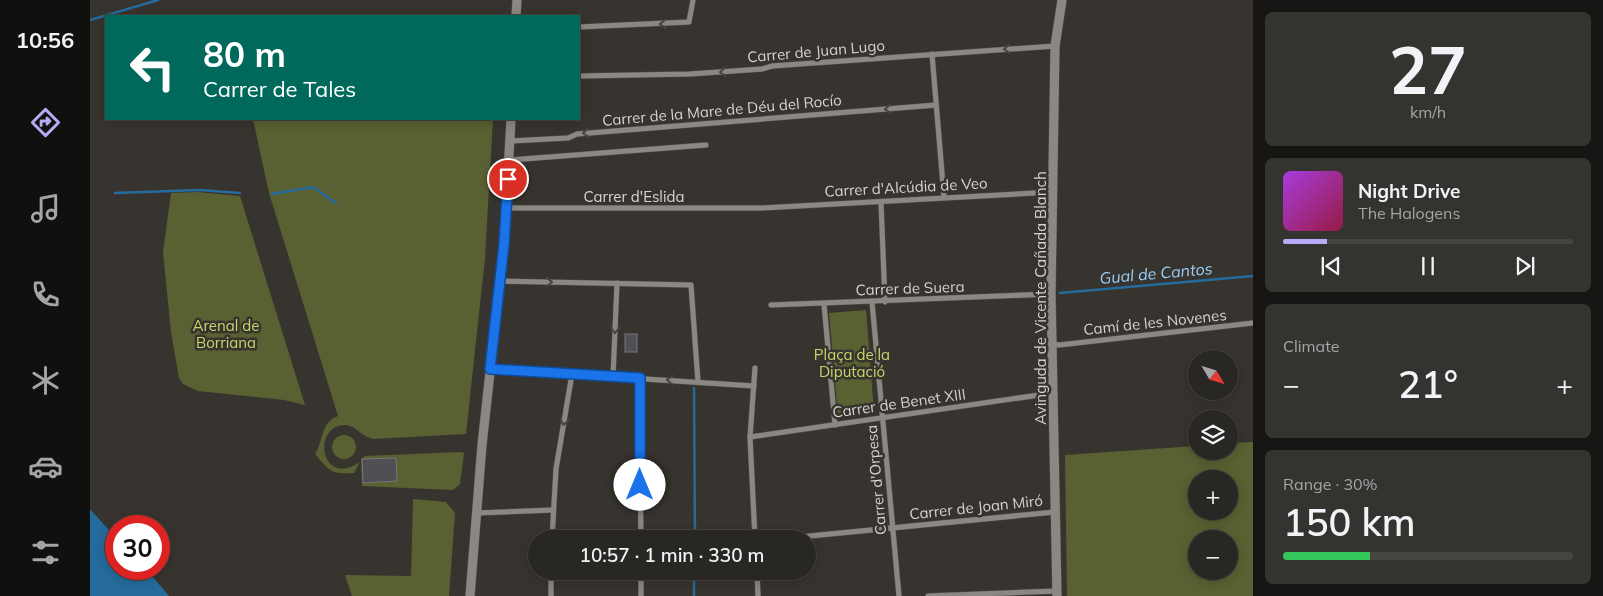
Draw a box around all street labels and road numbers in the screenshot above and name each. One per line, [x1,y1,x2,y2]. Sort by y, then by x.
street label: Carrer de Juan Lugo [746,36,886,66]
street label: Carrer de la Mare de Déu del Rocío [602,90,842,130]
street label: Avinguda de Vicente Cañada Blanch [1031,171,1050,425]
street label: Carrer d'Alcúdia de Veo [824,173,988,201]
street label: Carrer d'Eslida [584,187,684,206]
street label: Carrer de Suera [855,277,965,299]
street label: Camí de les Novenes [1082,305,1228,339]
street label: Carrer de Benet XIII [831,384,967,422]
street label: Carrer d'Orpesa [862,424,890,536]
street label: Carrer de Joan Miró [908,491,1044,523]

